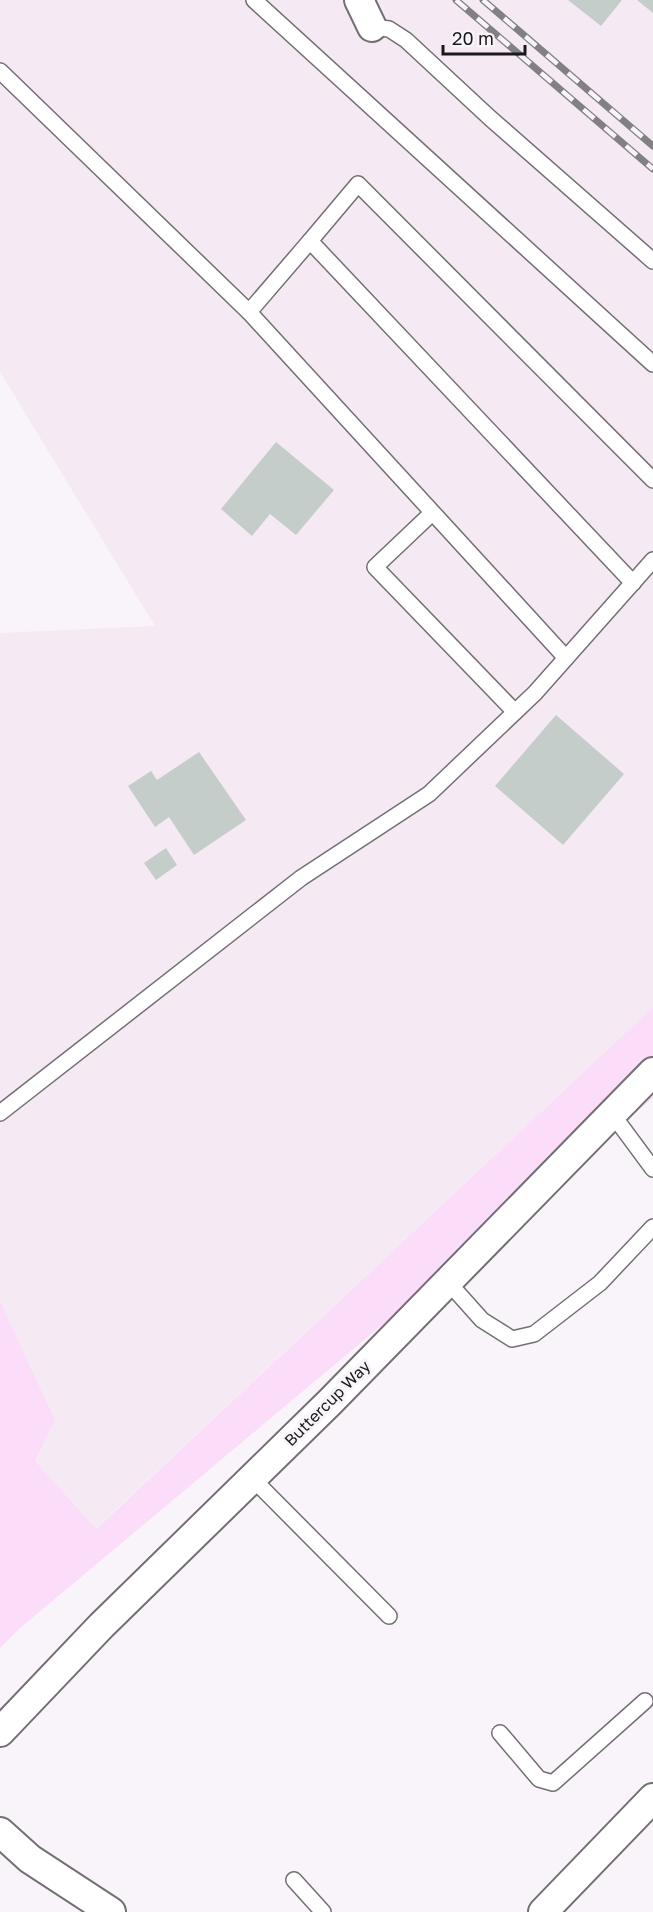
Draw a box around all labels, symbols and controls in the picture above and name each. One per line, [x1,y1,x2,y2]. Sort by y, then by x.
scale bar [443,18,526,56]
text: 20 m [452,27,494,49]
street label: Buttercup Way [280,1356,374,1450]

